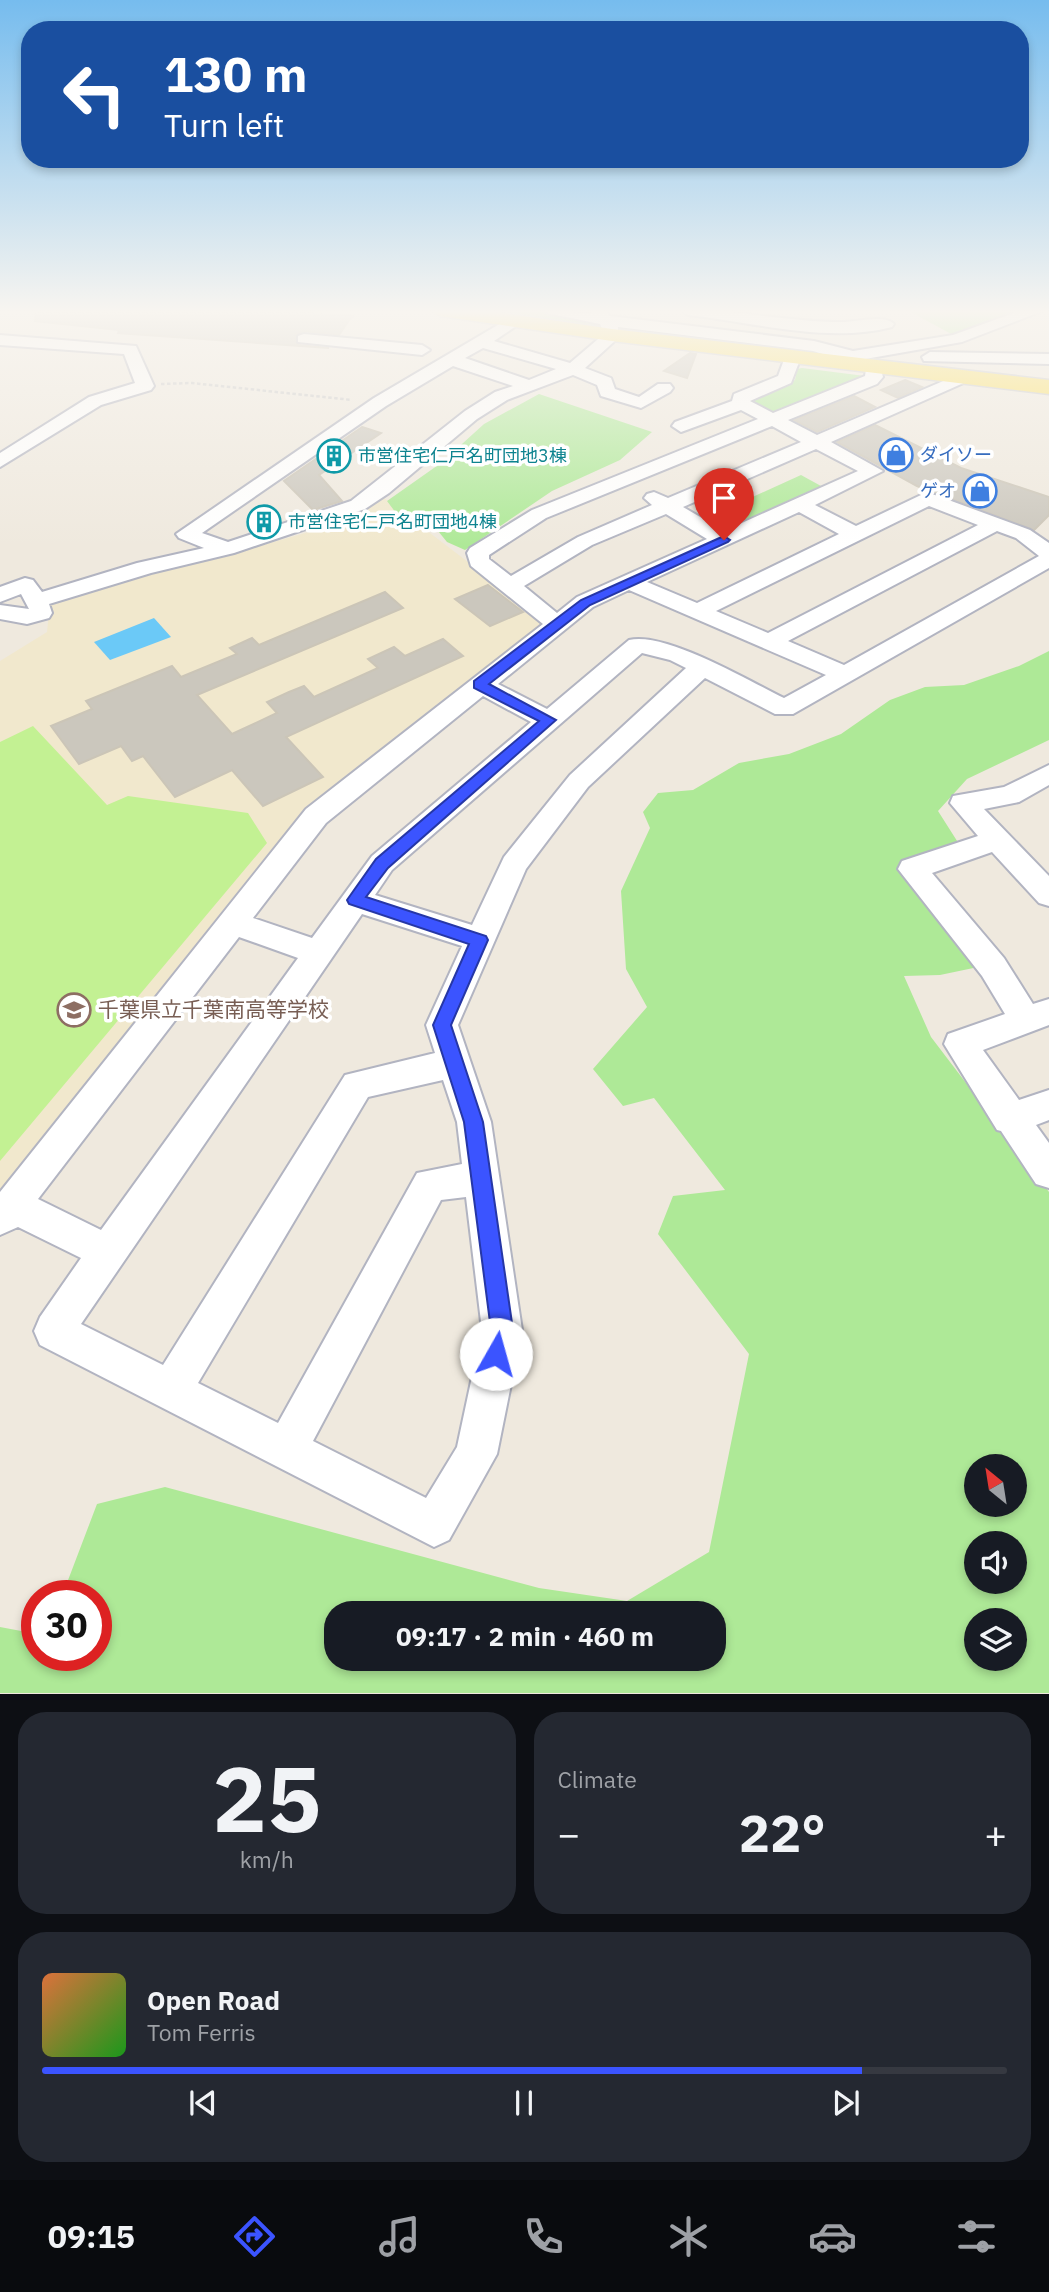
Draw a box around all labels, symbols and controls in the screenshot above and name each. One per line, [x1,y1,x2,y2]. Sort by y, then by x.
text: 130 m [164,42,308,105]
icon: left [49,49,140,140]
text: Turn left [164,104,284,146]
shop icon: ダイソー [877,436,915,474]
building icon: 市営住宅仁戸名町団地3棟 [315,437,353,475]
place label: ダイソー [920,443,992,466]
place label: 市営住宅仁戸名町団地3棟 [358,444,567,467]
pin [694,468,754,540]
shop icon: ゲオ [961,472,999,510]
icon: arrive [705,479,743,517]
place label: ゲオ [920,479,956,502]
building icon: 市営住宅仁戸名町団地4棟 [245,503,283,541]
place label: 市営住宅仁戸名町団地4棟 [288,510,497,533]
school or university icon: 千葉県立千葉南高等学校 [55,991,93,1029]
place label: 千葉県立千葉南高等学校 [98,995,329,1023]
position arrow [459,1317,533,1391]
north arrow [964,1454,1027,1517]
map controls [964,1454,1027,1671]
button: sound [964,1531,1027,1594]
speed limit sign: 30 [21,1580,112,1671]
button: layers [964,1608,1027,1671]
text: 09:17 · 2 min · 460 m [396,1619,654,1653]
text: 25 [212,1739,321,1857]
text: Climate [558,1764,637,1794]
text: 22° [739,1799,826,1866]
text: − [558,1809,580,1858]
text: + [984,1809,1007,1858]
text: km/h [240,1844,294,1874]
text: Open Road [147,1983,280,2017]
text: Tom Ferris [147,2017,256,2047]
icon: previous [184,2084,222,2122]
icon: pause [505,2084,543,2122]
icon: next [827,2084,865,2122]
icon: directions [230,2212,279,2261]
icon: music [375,2212,424,2261]
icon: phone [519,2212,568,2261]
icon: climate [664,2212,713,2261]
icon: car [808,2212,857,2261]
icon: filters [952,2212,1001,2261]
text: 09:15 [48,2215,135,2257]

